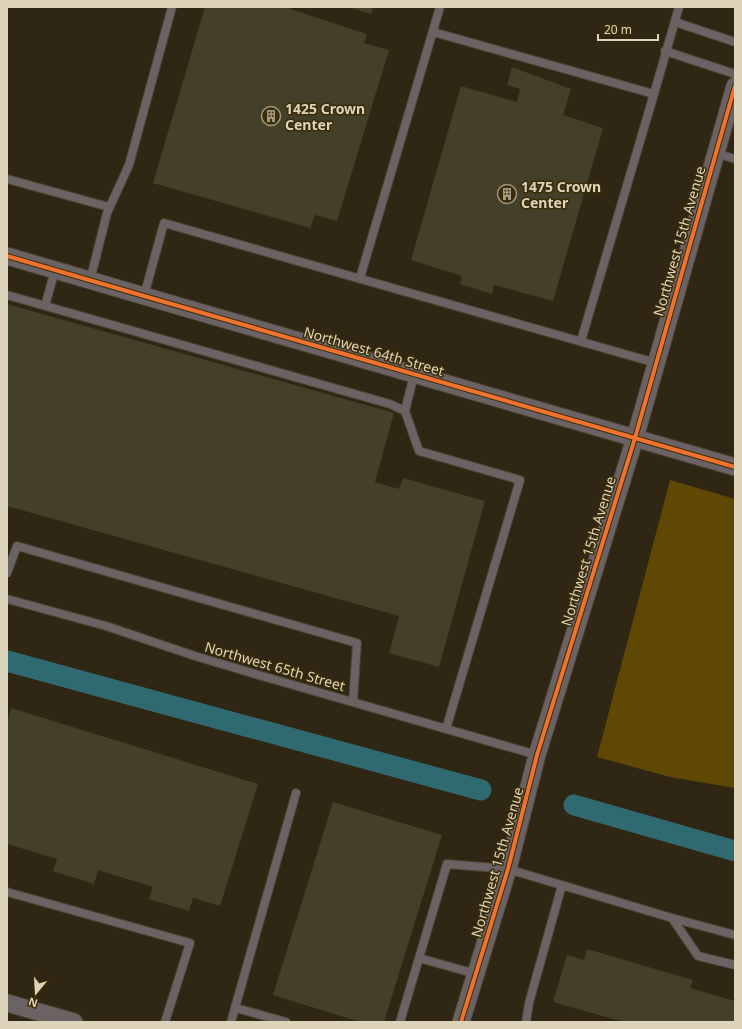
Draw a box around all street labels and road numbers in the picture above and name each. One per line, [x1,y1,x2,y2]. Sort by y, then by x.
street label: Northwest 15th Avenue [648,164,710,318]
street label: Northwest 64th Street [302,322,446,380]
street label: Northwest 15th Avenue [556,474,620,628]
street label: Northwest 65th Street [203,637,347,695]
street label: Northwest 15th Avenue [466,785,528,939]

